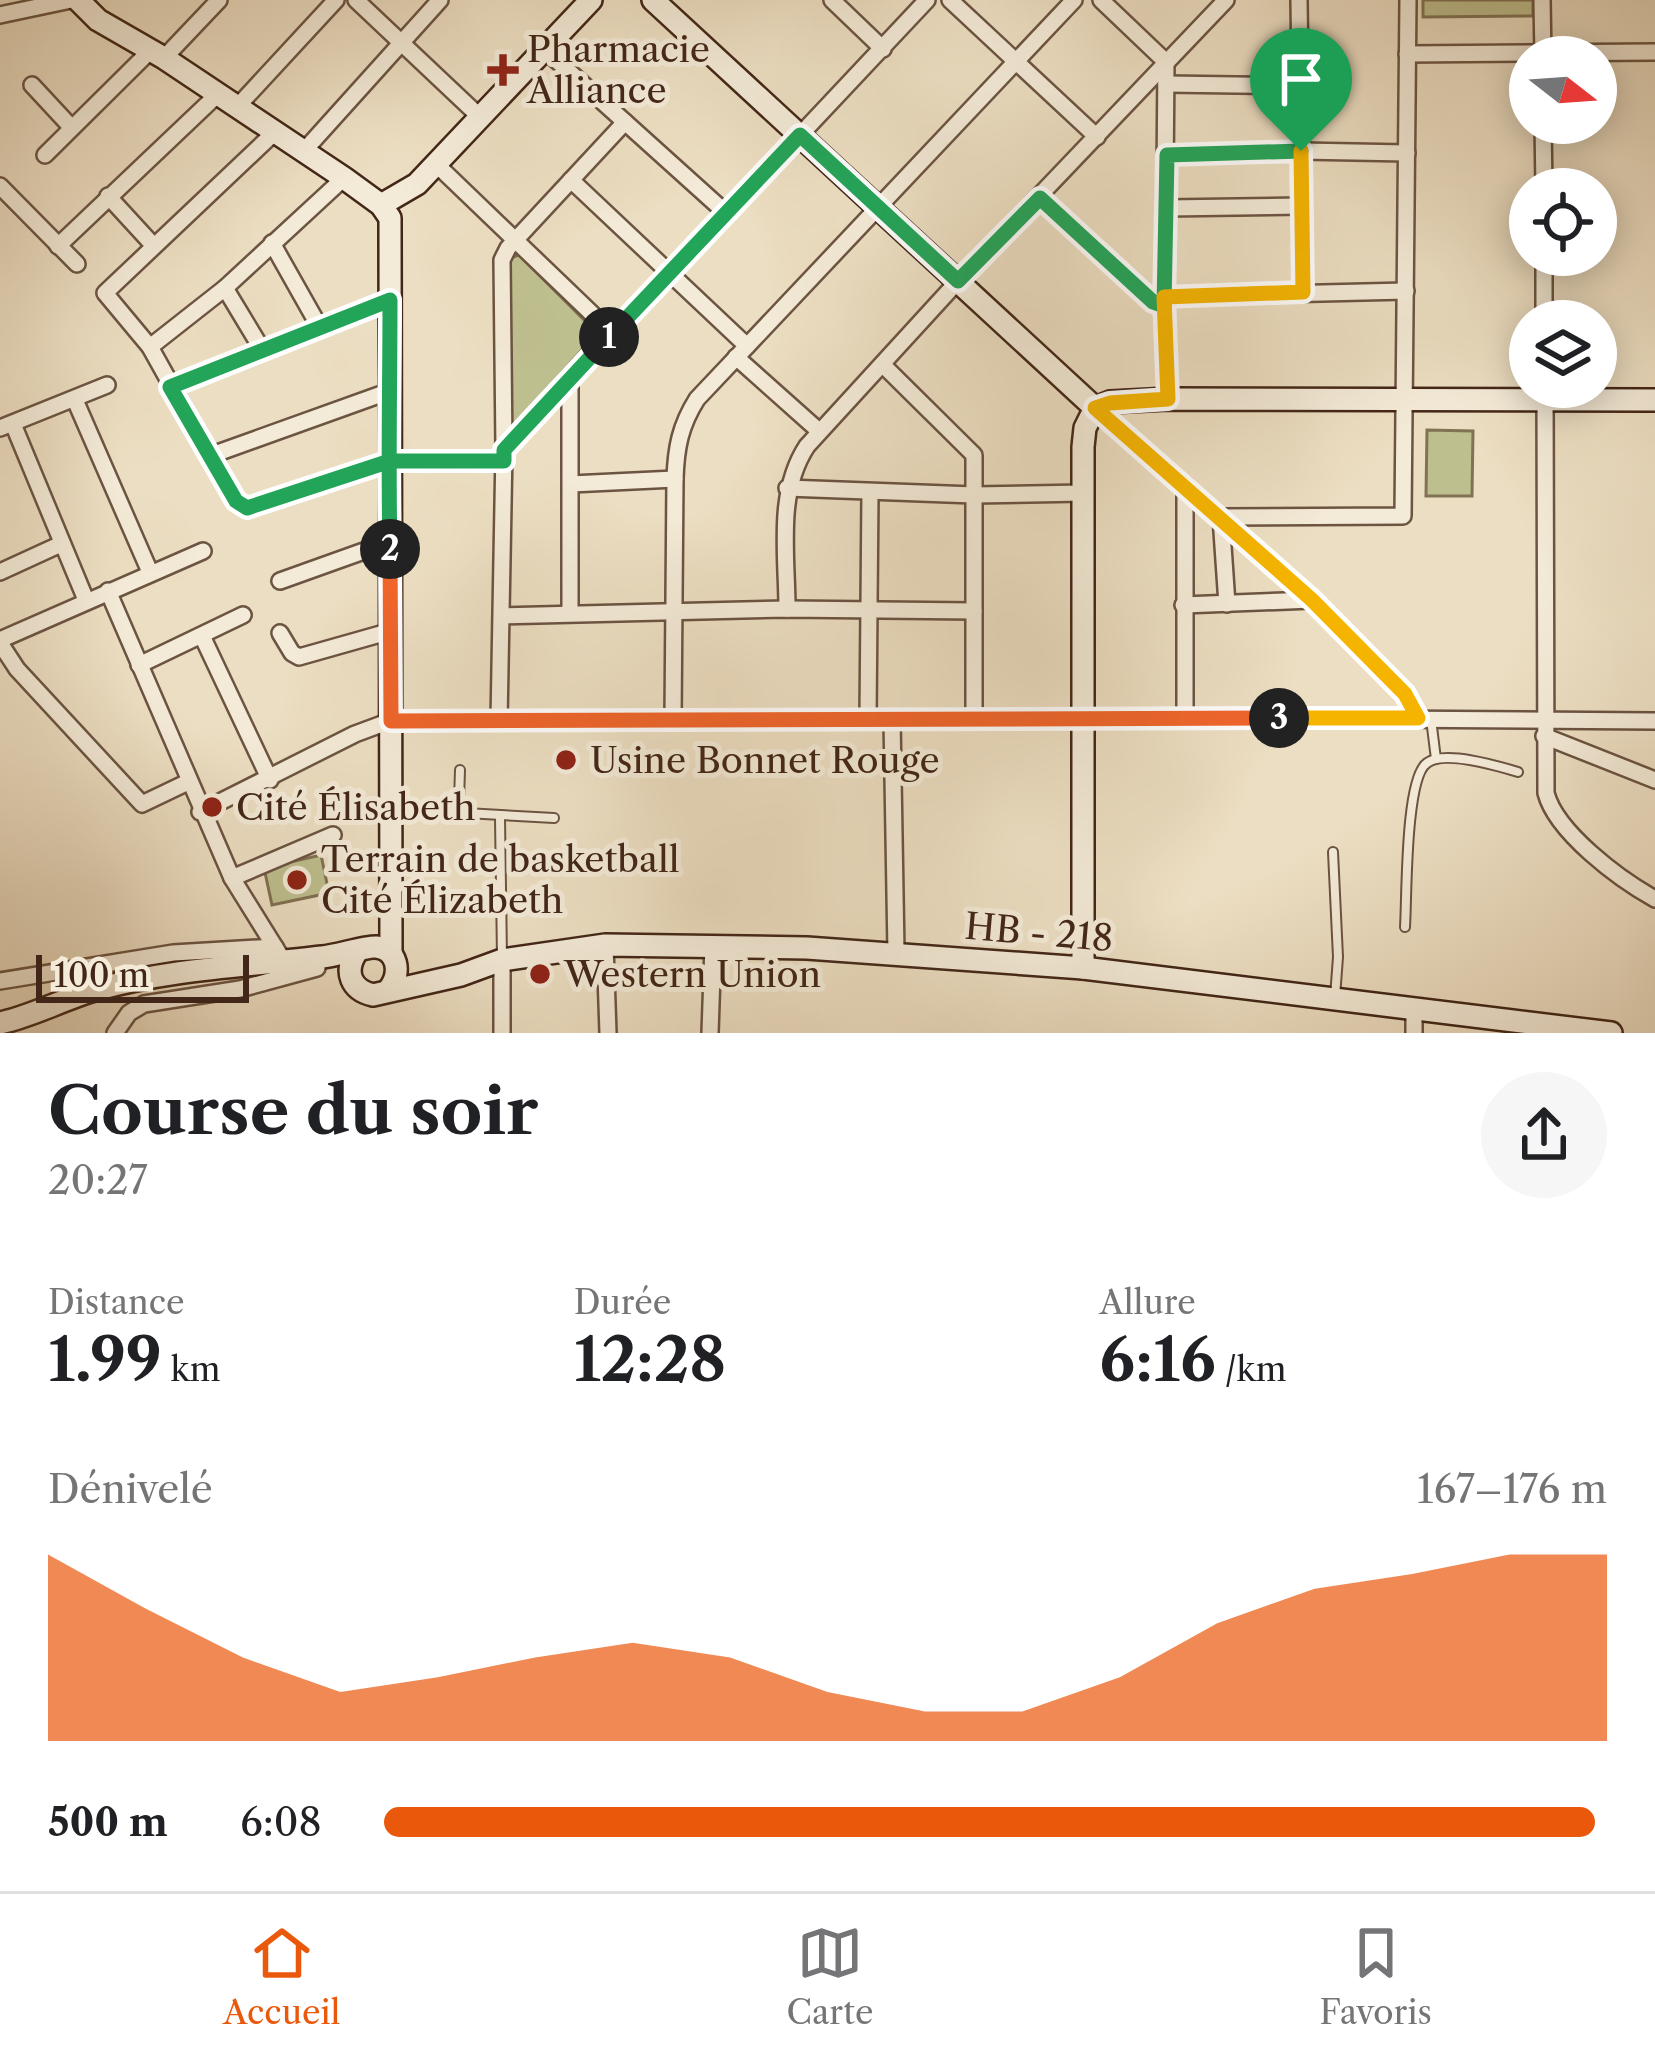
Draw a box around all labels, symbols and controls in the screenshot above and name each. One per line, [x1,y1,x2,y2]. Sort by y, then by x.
place label: Pharmacie Alliance [526,27,710,112]
pin [1250,28,1352,151]
north arrow [1509,36,1617,144]
map controls [1509,36,1617,408]
icon: arrive [1268,46,1334,112]
marker: Pharmacie Alliance [490,57,516,83]
button: locate [1509,168,1617,276]
button: layers [1509,300,1617,408]
pin: 1 [579,307,639,367]
text: 1 [602,316,616,357]
pin: 2 [360,519,420,579]
text: 2 [380,528,400,569]
pin: 3 [1249,688,1309,748]
text: 3 [1270,697,1288,738]
place label: Usine Bonnet Rouge [590,738,940,782]
marker: Usine Bonnet Rouge [553,747,579,773]
place label: Cité Élisabeth [236,785,476,829]
marker: Cité Élisabeth [199,794,225,820]
place label: Terrain de basketball Cité Élizabeth [321,837,679,922]
marker: Terrain de basketball Cité Élizabeth [284,867,310,893]
street label: HB - 218 [963,904,1115,960]
scale bar [36,949,249,1002]
place label: Western Union [563,952,821,996]
text: 100 m [54,955,149,996]
marker: Western Union [527,961,553,987]
text: Course du soir [48,1070,538,1151]
button: share [1481,1072,1607,1198]
text: 20:27 [48,1156,148,1204]
text: Distance [48,1282,185,1323]
text: Durée [574,1282,671,1323]
text: Allure [1099,1282,1196,1323]
text: 1.99 [48,1323,162,1397]
text: 12:28 [574,1323,726,1397]
text: 6:16 [1099,1323,1216,1397]
text: km [162,1349,220,1390]
text: /km [1216,1349,1286,1390]
text: Dénivelé [48,1465,213,1513]
text: 167–176 m [1417,1465,1607,1513]
text: 500 m [48,1798,168,1846]
text: 6:08 [240,1798,322,1846]
tab: Accueil [223,1920,340,2033]
tab: Carte [787,1920,873,2033]
tab: Favoris [1320,1920,1432,2033]

